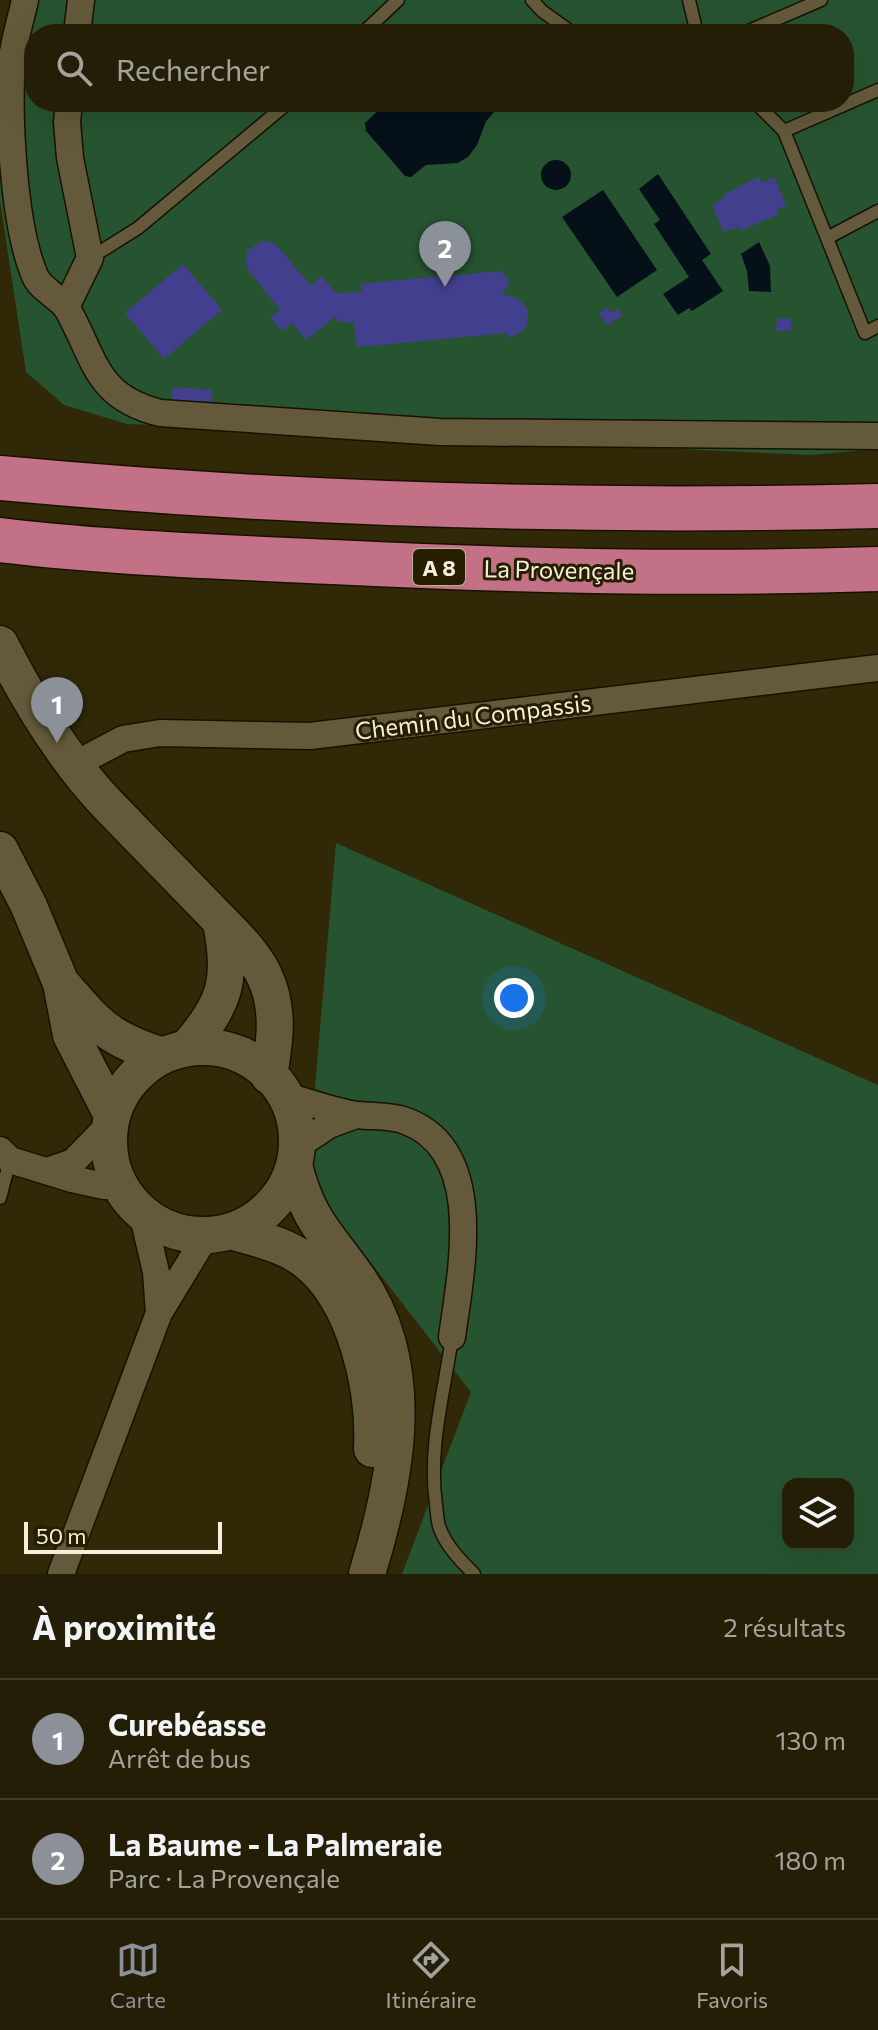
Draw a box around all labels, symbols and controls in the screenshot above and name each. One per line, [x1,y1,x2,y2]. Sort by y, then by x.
search box [24,24,854,112]
icon: search [52,46,96,90]
text: Rechercher [116,50,270,87]
pin: 2 [419,221,471,287]
road number: A 8 [413,549,465,585]
street label: La Provençale [484,553,634,585]
pin: 1 [31,677,83,743]
street label: Chemin du Compassis [353,687,593,745]
your location [494,978,534,1018]
map controls [782,1478,854,1550]
button: layers [782,1478,854,1550]
scale bar [24,1518,222,1554]
text: 50 m [36,1522,86,1549]
text: À proximité [32,1605,216,1647]
text: 2 résultats [723,1611,846,1642]
text: Curebéasse [108,1705,266,1742]
text: 1 [52,1724,64,1755]
text: 130 m [775,1724,846,1755]
text: Arrêt de bus [108,1742,251,1773]
text: La Baume - La Palmeraie [108,1825,442,1862]
text: 2 [51,1844,65,1875]
text: 180 m [774,1844,846,1875]
text: Parc · La Provençale [108,1862,340,1893]
tab: Carte [110,1938,166,2013]
tab: Itinéraire [386,1938,476,2013]
tab: Favoris [696,1938,768,2013]

